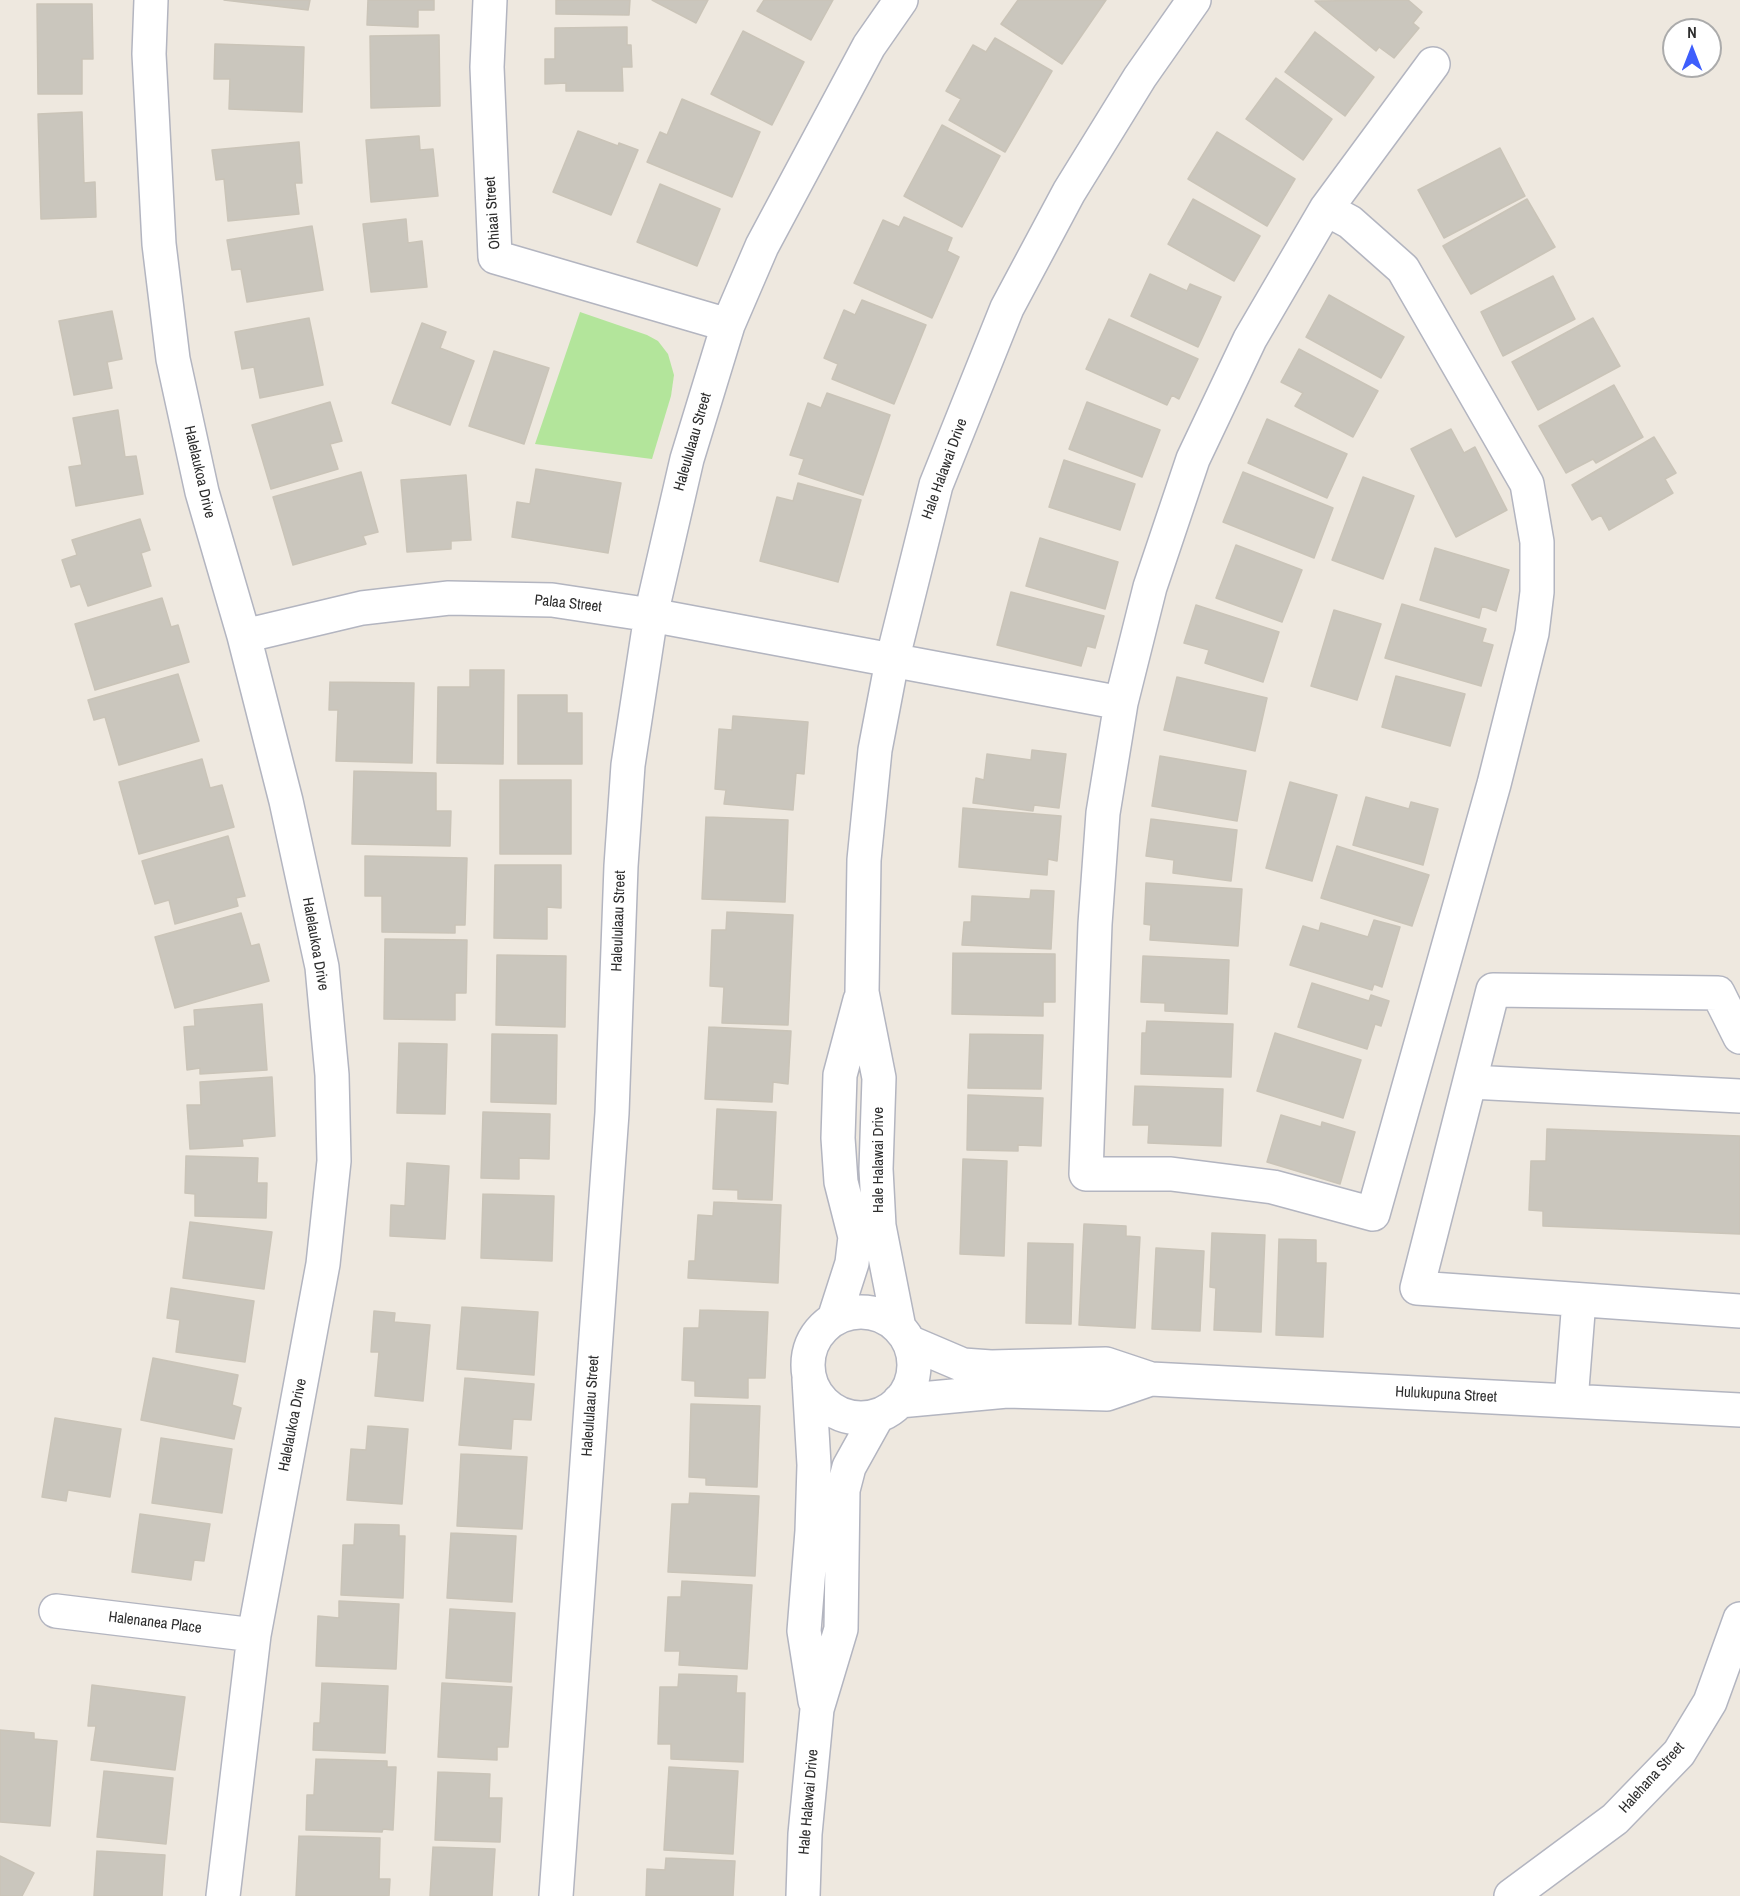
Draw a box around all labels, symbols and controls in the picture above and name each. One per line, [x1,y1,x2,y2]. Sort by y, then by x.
north arrow [1662,18,1722,78]
text: N [1687,21,1697,43]
street label: Ohiaai Street [481,176,505,250]
street label: Haleululaau Street [670,391,716,493]
street label: Hale Halawai Drive [918,416,972,522]
street label: Halelaukoa Drive [180,424,218,520]
street label: Palaa Street [533,592,603,616]
street label: Haleululaau Street [608,870,630,972]
street label: Halelaukoa Drive [298,896,332,992]
street label: Hale Halawai Drive [870,1107,888,1213]
street label: Haleululaau Street [578,1355,604,1457]
street label: Halelaukoa Drive [275,1377,311,1473]
street label: Hulukupuna Street [1395,1383,1497,1407]
street label: Halenanea Place [107,1608,203,1638]
street label: Halehana Street [1616,1739,1688,1817]
street label: Hale Halawai Drive [795,1748,823,1856]

